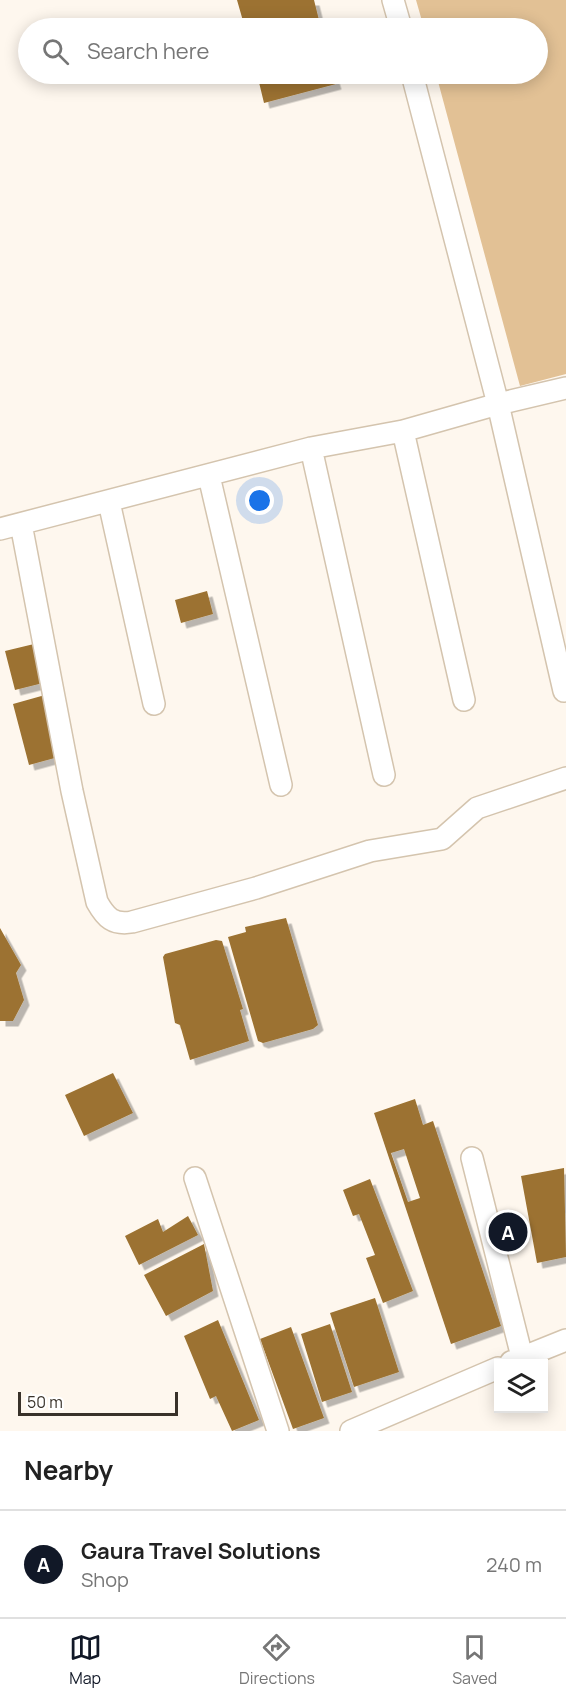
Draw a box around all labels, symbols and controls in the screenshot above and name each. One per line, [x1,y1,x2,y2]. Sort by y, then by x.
search box [18,18,548,84]
icon: search [39,35,72,68]
text: Search here [87,36,209,66]
your location [245,486,274,515]
pin: A [488,1210,528,1254]
map controls [494,1359,548,1413]
button: layers [494,1359,548,1413]
scale bar [18,1389,178,1416]
text: 50 m [27,1391,63,1413]
text: Nearby [24,1452,113,1488]
text: Gaura Travel Solutions [81,1536,321,1566]
text: A [37,1551,50,1578]
text: 240 m [486,1551,542,1578]
text: Shop [81,1566,129,1593]
tab: Map [69,1631,102,1689]
tab: Directions [239,1631,315,1689]
tab: Saved [452,1631,497,1689]

